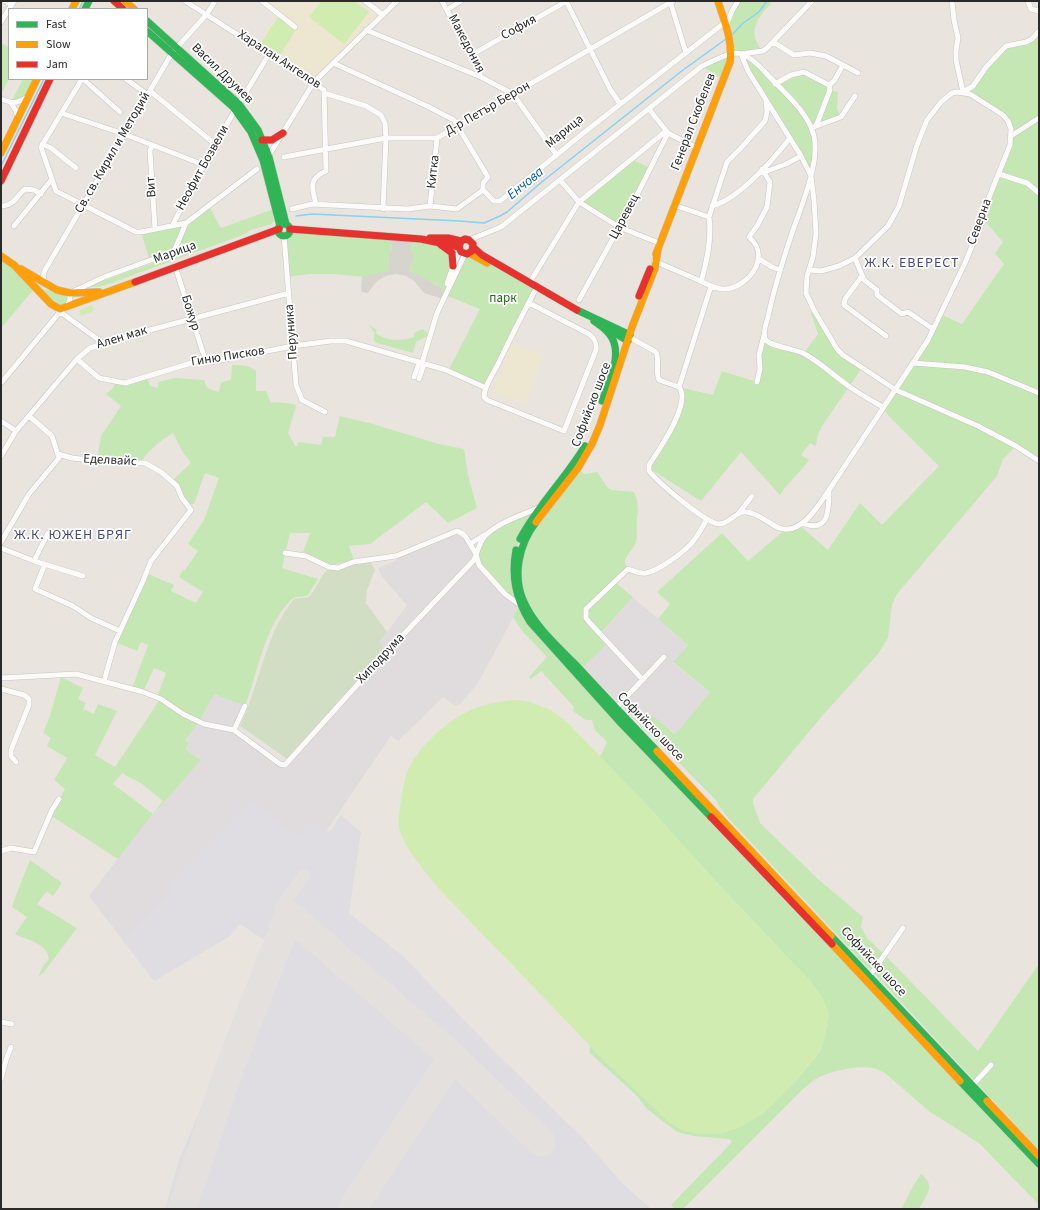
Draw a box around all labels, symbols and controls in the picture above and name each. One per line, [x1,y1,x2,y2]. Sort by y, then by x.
legend [8,8,148,80]
street label: Македония [444,12,488,76]
street label: София [499,12,539,44]
text: Fast [46,16,66,33]
street label: Харалан Ангелов [234,27,324,93]
text: Slow [46,36,71,53]
street label: Васил Друмев [188,41,256,107]
text: Jam [46,56,68,73]
street label: Генерал Скобелев [668,71,720,173]
street label: Д-р Петър Берон [443,78,533,140]
street label: Св. св. Кирил и Методий [72,90,154,216]
street label: Марица [543,112,587,152]
street label: Неофит Бозвели [173,123,233,213]
street label: Китка [424,154,444,190]
water label: Енчова [504,164,548,204]
street label: Вит [143,176,161,198]
street label: Царевец [607,192,643,242]
street label: Северна [964,197,996,247]
street label: Марица [151,238,199,268]
district label: Ж.К. ЕВЕРЕСТ [864,256,960,272]
park label: парк [489,291,517,307]
street label: Божур [177,293,203,333]
street label: Перуника [282,304,302,360]
street label: Ален мак [95,323,149,353]
street label: Гиню Писков [190,344,266,370]
street label: Софийско шосе [569,360,615,450]
street label: Еделвайс [83,452,137,470]
district label: Ж.К. ЮЖЕН БРЯГ [14,528,132,544]
street label: Хиподрума [354,631,408,687]
street label: Софийско шосе [613,689,687,765]
street label: Софийско шосе [837,924,909,1000]

